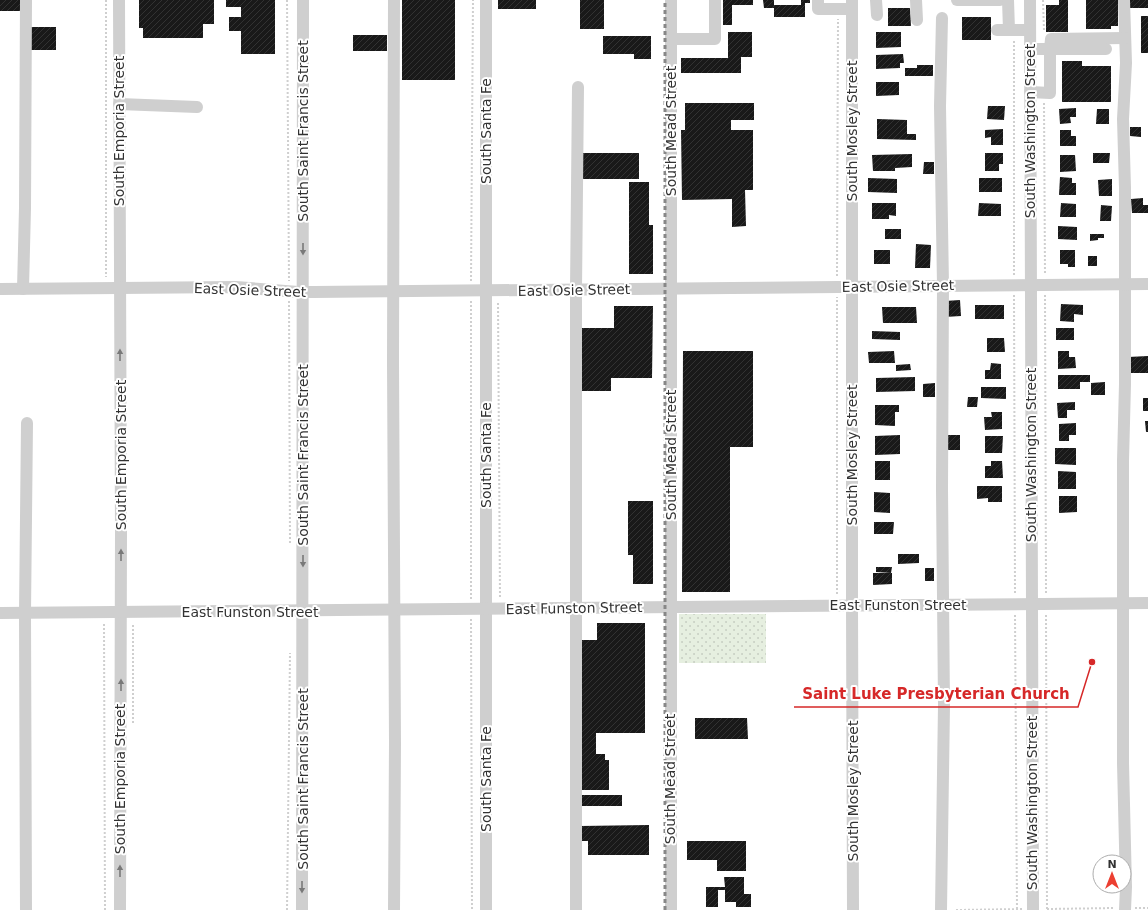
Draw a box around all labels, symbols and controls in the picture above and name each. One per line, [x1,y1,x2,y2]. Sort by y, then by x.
street label: South Saint Francis Street [295,40,311,222]
street label: South Washington Street [1022,43,1038,218]
street label: South Emporia Street [111,55,127,206]
street label: South Mosley Street [844,60,860,201]
street label: South Mead Street [663,65,679,196]
street label: South Santa Fe [478,78,494,184]
one-way arrow [300,243,306,256]
street label: East Osie Street [842,277,955,295]
street label: East Osie Street [194,280,307,300]
street label: East Osie Street [518,281,631,299]
one-way arrow [117,348,123,361]
street label: South Saint Francis Street [295,364,311,546]
street label: South Washington Street [1023,367,1039,542]
street label: South Emporia Street [113,379,129,530]
street label: South Mosley Street [844,384,860,525]
street label: South Mead Street [663,389,679,520]
street label: South Santa Fe [478,402,494,508]
one-way arrow [118,548,124,561]
one-way arrow [300,555,306,568]
street label: East Funston Street [830,597,967,613]
street label: East Funston Street [505,599,643,617]
street label: East Funston Street [182,604,319,620]
one-way arrow [118,678,124,691]
callout: Saint Luke Presbyterian Church [794,680,1078,707]
text: Saint Luke Presbyterian Church [802,685,1070,703]
street label: South Saint Francis Street [295,688,311,870]
street label: South Emporia Street [112,703,128,854]
street label: South Mead Street [662,713,678,844]
street label: South Washington Street [1024,715,1040,890]
street label: South Mosley Street [845,720,861,861]
street label: South Santa Fe [478,726,494,832]
north arrow [1092,854,1132,894]
text: N [1107,858,1117,871]
one-way arrow [117,864,123,877]
one-way arrow [299,881,305,894]

